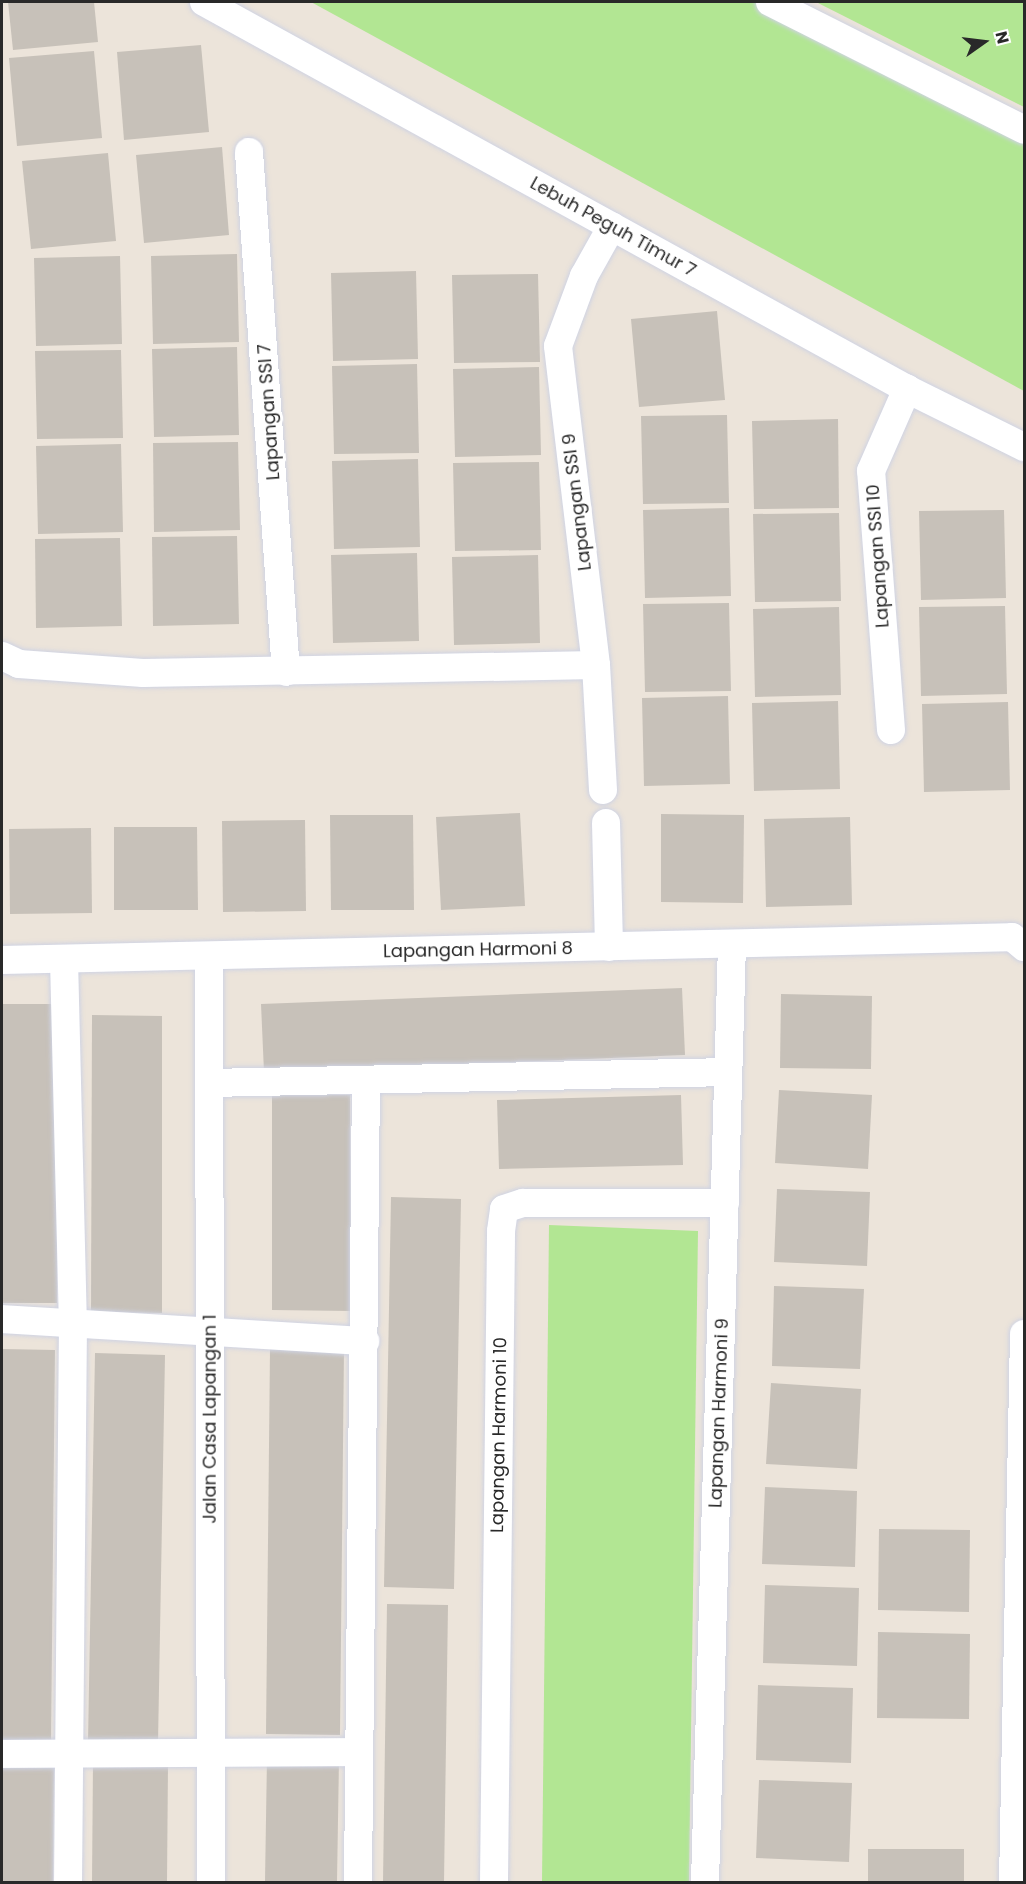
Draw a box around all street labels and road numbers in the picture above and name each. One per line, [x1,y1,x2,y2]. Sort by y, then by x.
street label: Lebuh Peguh Timur 7 [526,172,700,282]
street label: Lapangan SSI 7 [253,343,285,481]
street label: Lapangan SSI 9 [558,432,596,572]
street label: Lapangan SSI 10 [862,483,894,629]
street label: Lapangan Harmoni 8 [383,938,573,962]
street label: Jalan Casa Lapangan 1 [199,1314,221,1524]
street label: Lapangan Harmoni 9 [705,1318,733,1508]
street label: Lapangan Harmoni 10 [486,1337,512,1533]

